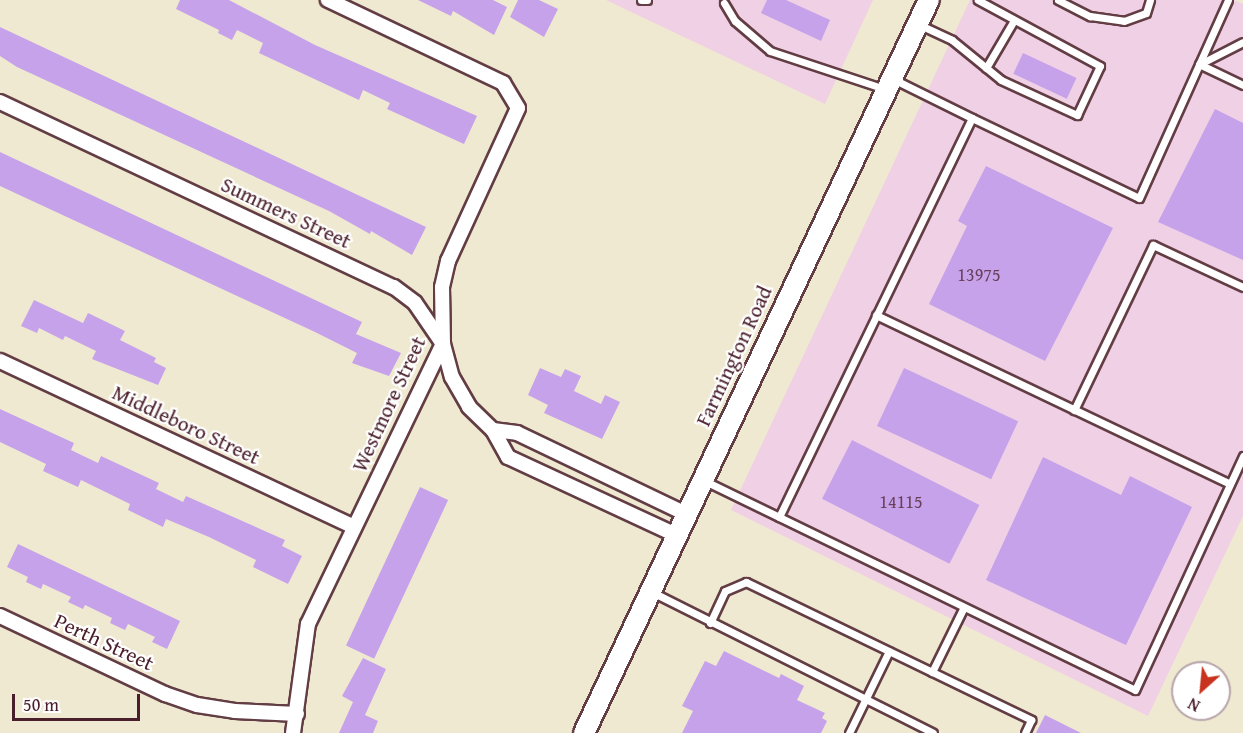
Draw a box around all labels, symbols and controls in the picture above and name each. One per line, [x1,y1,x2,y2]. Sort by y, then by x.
street label: Summers Street [217,172,355,254]
house number: 13975 [957,264,1001,286]
street label: Farmington Road [691,282,777,430]
street label: Westmore Street [347,332,431,476]
street label: Middleboro Street [108,380,264,470]
house number: 14115 [879,491,923,513]
street label: Perth Street [50,608,158,676]
north arrow [1171,661,1231,721]
scale bar [15,682,142,720]
text: 50 m [23,691,59,718]
text: N [1184,692,1204,718]

